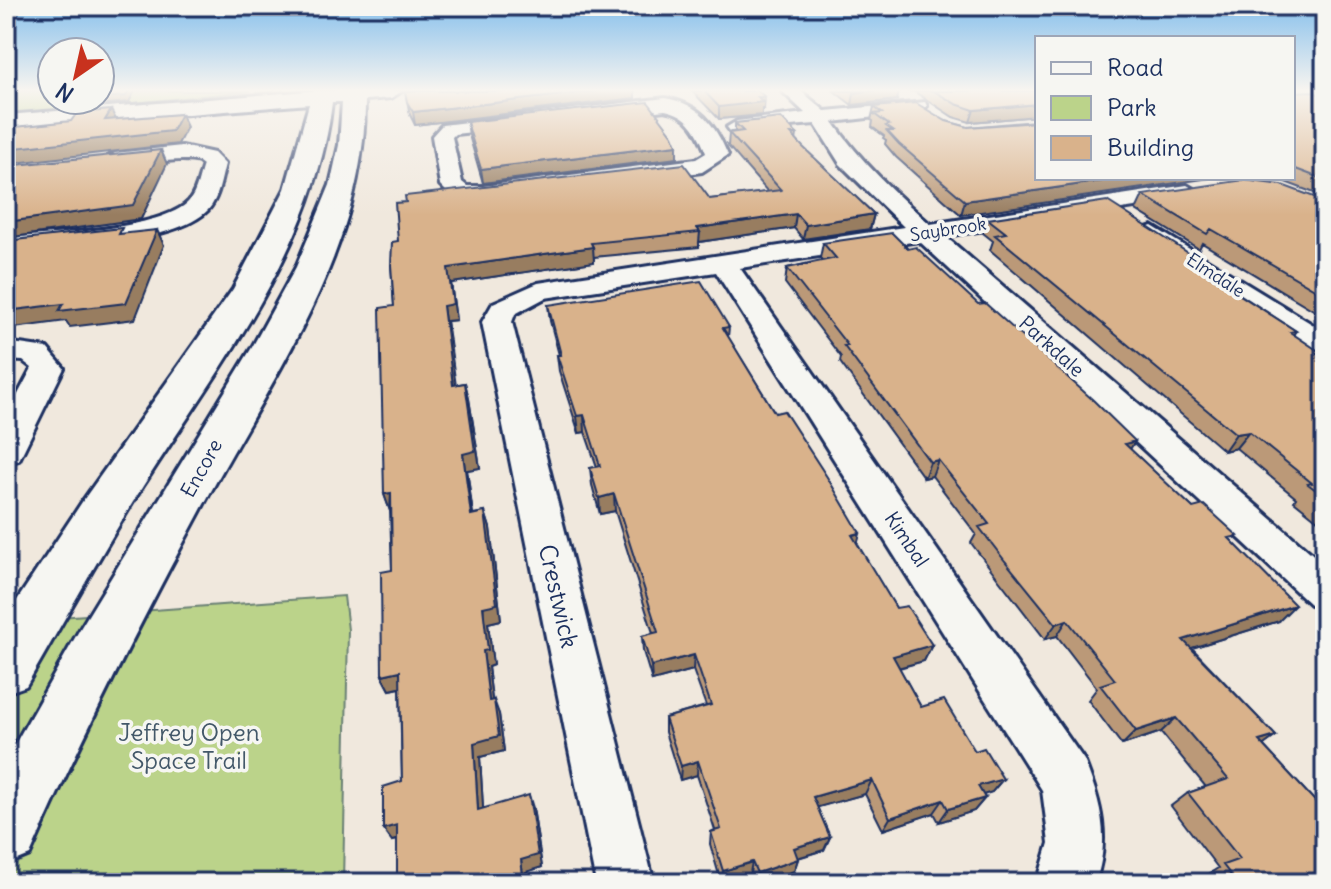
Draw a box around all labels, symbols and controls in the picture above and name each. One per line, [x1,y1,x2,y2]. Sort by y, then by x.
north arrow [36,36,116,116]
legend [1035,36,1295,180]
text: Road [1107,52,1163,82]
text: N [51,77,79,108]
text: Park [1107,92,1157,122]
text: Building [1107,132,1194,162]
street label: Saybrook [908,212,988,246]
street label: Elmdale [1182,248,1250,302]
street label: Parkdale [1014,310,1090,382]
street label: Encore [175,434,227,502]
street label: Kimbal [879,507,935,571]
street label: Crestwick [533,541,585,651]
park label: Jeffrey Open Space Trail [118,717,260,775]

